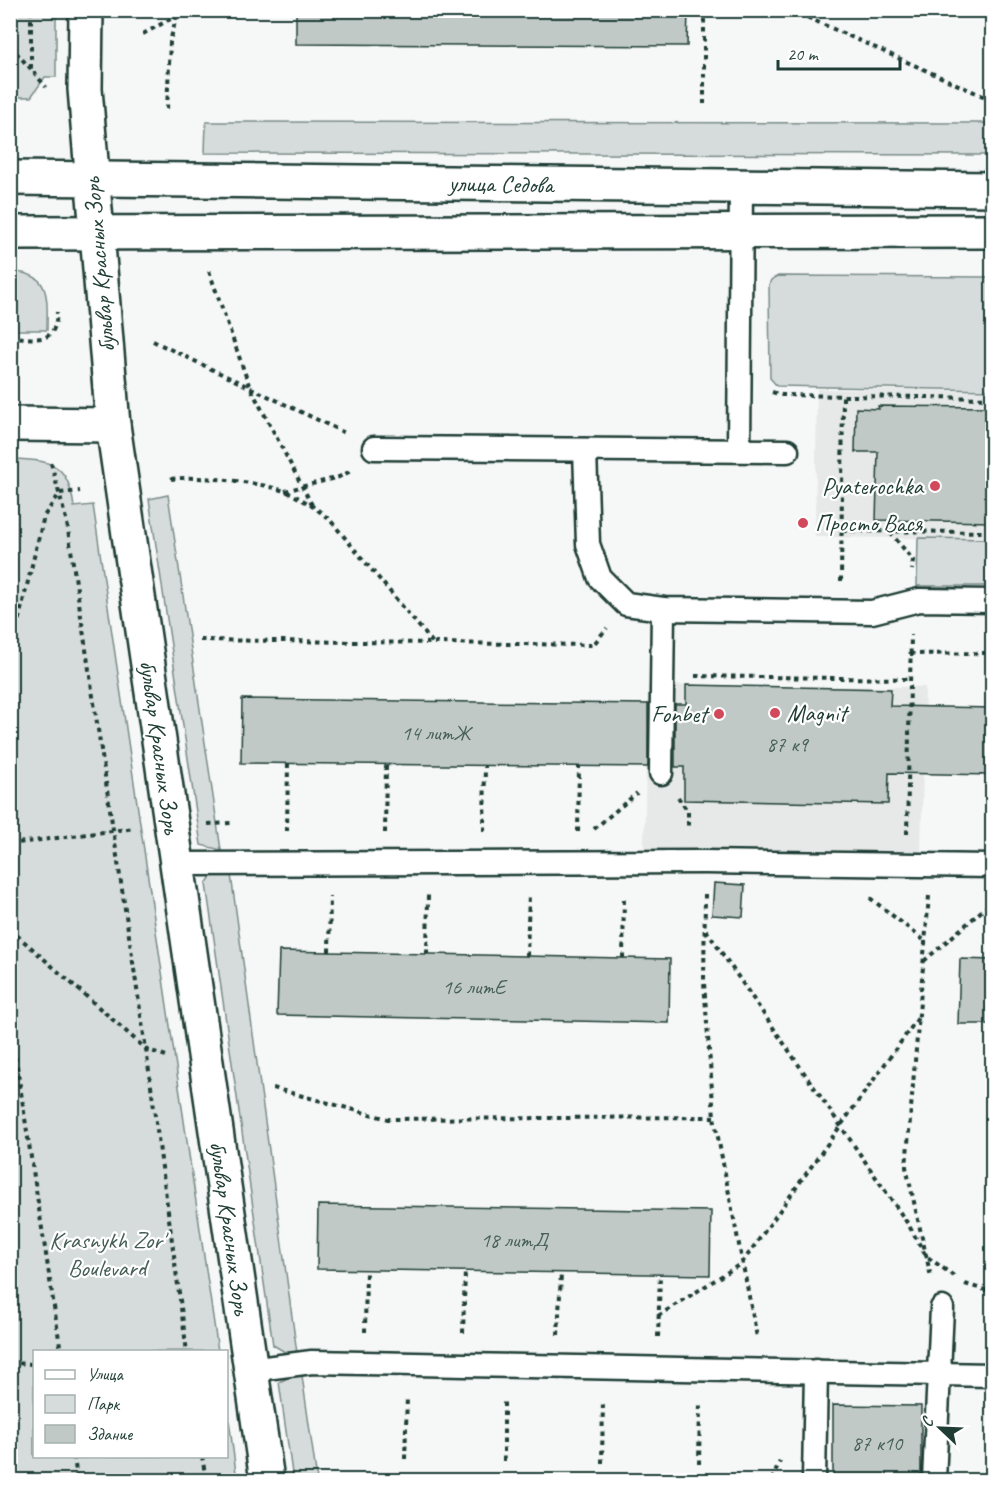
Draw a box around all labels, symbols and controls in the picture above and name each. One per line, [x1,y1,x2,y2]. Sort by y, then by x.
scale bar [778,33,900,71]
text: 20 m [787,43,820,65]
street label: улица Седова [446,168,556,200]
street label: бульвар Красных Зорь [76,175,122,353]
place label: Pyaterochka [822,471,925,501]
marker: Pyaterochka [928,479,942,493]
place label: Просто Вася [815,508,924,538]
marker: Просто Вася [796,516,810,530]
street label: бульвар Красных Зорь [133,658,187,837]
place label: Magnit [787,698,850,728]
place label: Fonbet [651,699,710,729]
marker: Magnit [768,706,782,720]
marker: Fonbet [712,707,726,721]
house number: 14 литЖ [401,720,473,746]
house number: 87 к9 [766,731,809,757]
house number: 16 литЕ [442,974,508,1000]
street label: бульвар Красных Зорь [203,1139,257,1318]
park label: Krasnykh Zor' Boulevard [49,1225,169,1283]
house number: 18 литД [480,1227,549,1253]
legend [33,1350,228,1458]
text: Улица [87,1363,124,1385]
text: Парк [87,1393,121,1415]
north arrow [910,1398,970,1458]
text: С [916,1413,939,1430]
text: Здание [87,1423,133,1445]
house number: 87 к10 [852,1430,904,1456]

